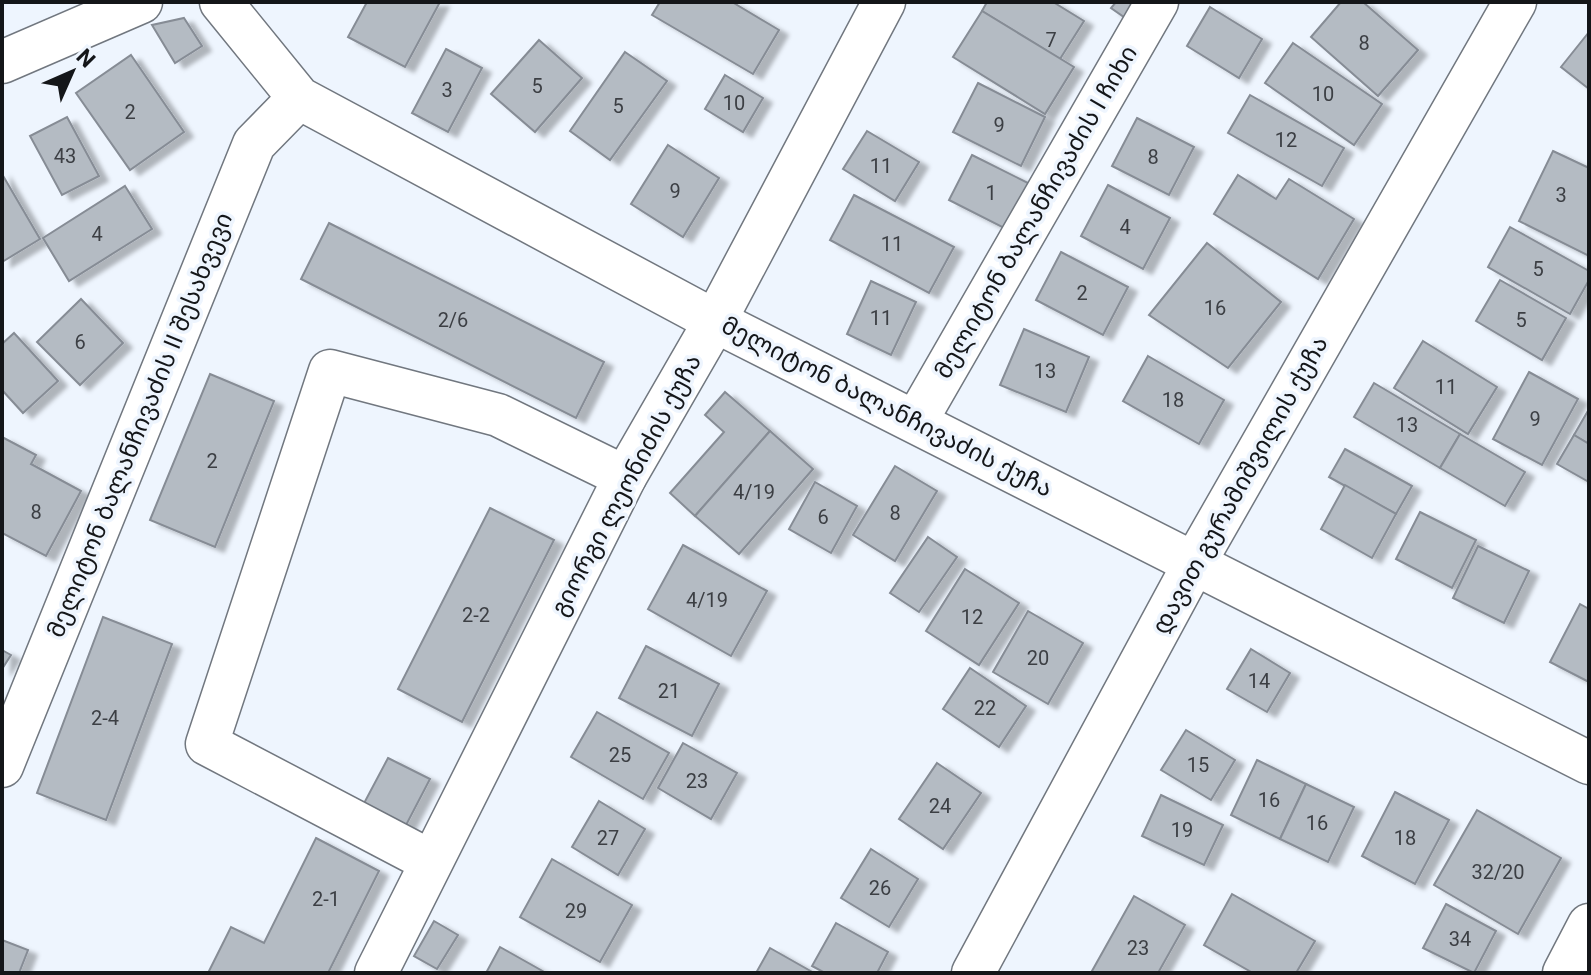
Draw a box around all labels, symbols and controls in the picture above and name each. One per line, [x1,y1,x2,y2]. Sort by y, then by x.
house number: 7 [1045,28,1057,52]
house number: 8 [1358,31,1370,55]
north arrow [32,32,112,112]
street label: მელიტონ ბალანჩივაძის I ჩიხი [929,41,1143,383]
text: N [71,44,100,73]
house number: 5 [531,74,543,98]
house number: 3 [441,78,453,102]
house number: 10 [1312,82,1334,106]
house number: 10 [723,91,745,115]
house number: 5 [612,94,624,118]
house number: 2 [124,100,136,124]
house number: 9 [993,113,1005,137]
house number: 12 [1275,128,1297,152]
house number: 43 [54,144,76,168]
house number: 8 [1147,145,1159,169]
house number: 11 [870,154,892,178]
house number: 9 [669,179,681,203]
house number: 1 [985,181,997,205]
house number: 3 [1555,183,1567,207]
street label: მელიტონ ბალანჩივაძის II შესახვევი [42,209,238,641]
house number: 4 [1119,215,1131,239]
house number: 4 [91,222,103,246]
house number: 11 [881,232,903,256]
house number: 5 [1532,257,1544,281]
house number: 2 [1076,281,1088,305]
house number: 16 [1204,296,1226,320]
house number: 11 [870,306,892,330]
house number: 2/6 [438,308,468,332]
house number: 5 [1515,308,1527,332]
street label: მელიტონ ბალანჩივაძის ქუჩა [717,311,1057,503]
house number: 6 [74,330,86,354]
street label: დავით გურამიშვილის ქუჩა [1146,331,1334,639]
street label: გიორგი ლეონიძის ქუჩა [545,350,707,620]
house number: 13 [1034,359,1056,383]
house number: 11 [1435,375,1457,399]
house number: 18 [1162,388,1184,412]
house number: 9 [1529,407,1541,431]
house number: 13 [1396,413,1418,437]
house number: 2 [206,449,218,473]
house number: 4/19 [733,480,775,504]
house number: 8 [30,500,42,524]
house number: 8 [889,501,901,525]
house number: 6 [817,505,829,529]
house number: 4/19 [686,588,728,612]
house number: 2-2 [462,603,490,627]
house number: 12 [961,605,983,629]
house number: 20 [1027,646,1049,670]
house number: 14 [1248,669,1270,693]
house number: 21 [658,679,680,703]
house number: 22 [974,696,996,720]
house number: 2-4 [91,706,119,730]
house number: 25 [609,743,631,767]
house number: 15 [1187,753,1209,777]
house number: 23 [686,769,708,793]
house number: 16 [1258,788,1280,812]
house number: 24 [929,794,951,818]
house number: 16 [1306,811,1328,835]
house number: 19 [1171,818,1193,842]
house number: 27 [597,826,619,850]
house number: 18 [1394,826,1416,850]
house number: 32/20 [1471,860,1525,884]
house number: 26 [869,876,891,900]
house number: 2-1 [312,887,340,911]
house number: 29 [565,899,587,923]
house number: 34 [1449,927,1471,951]
house number: 23 [1127,936,1149,960]

